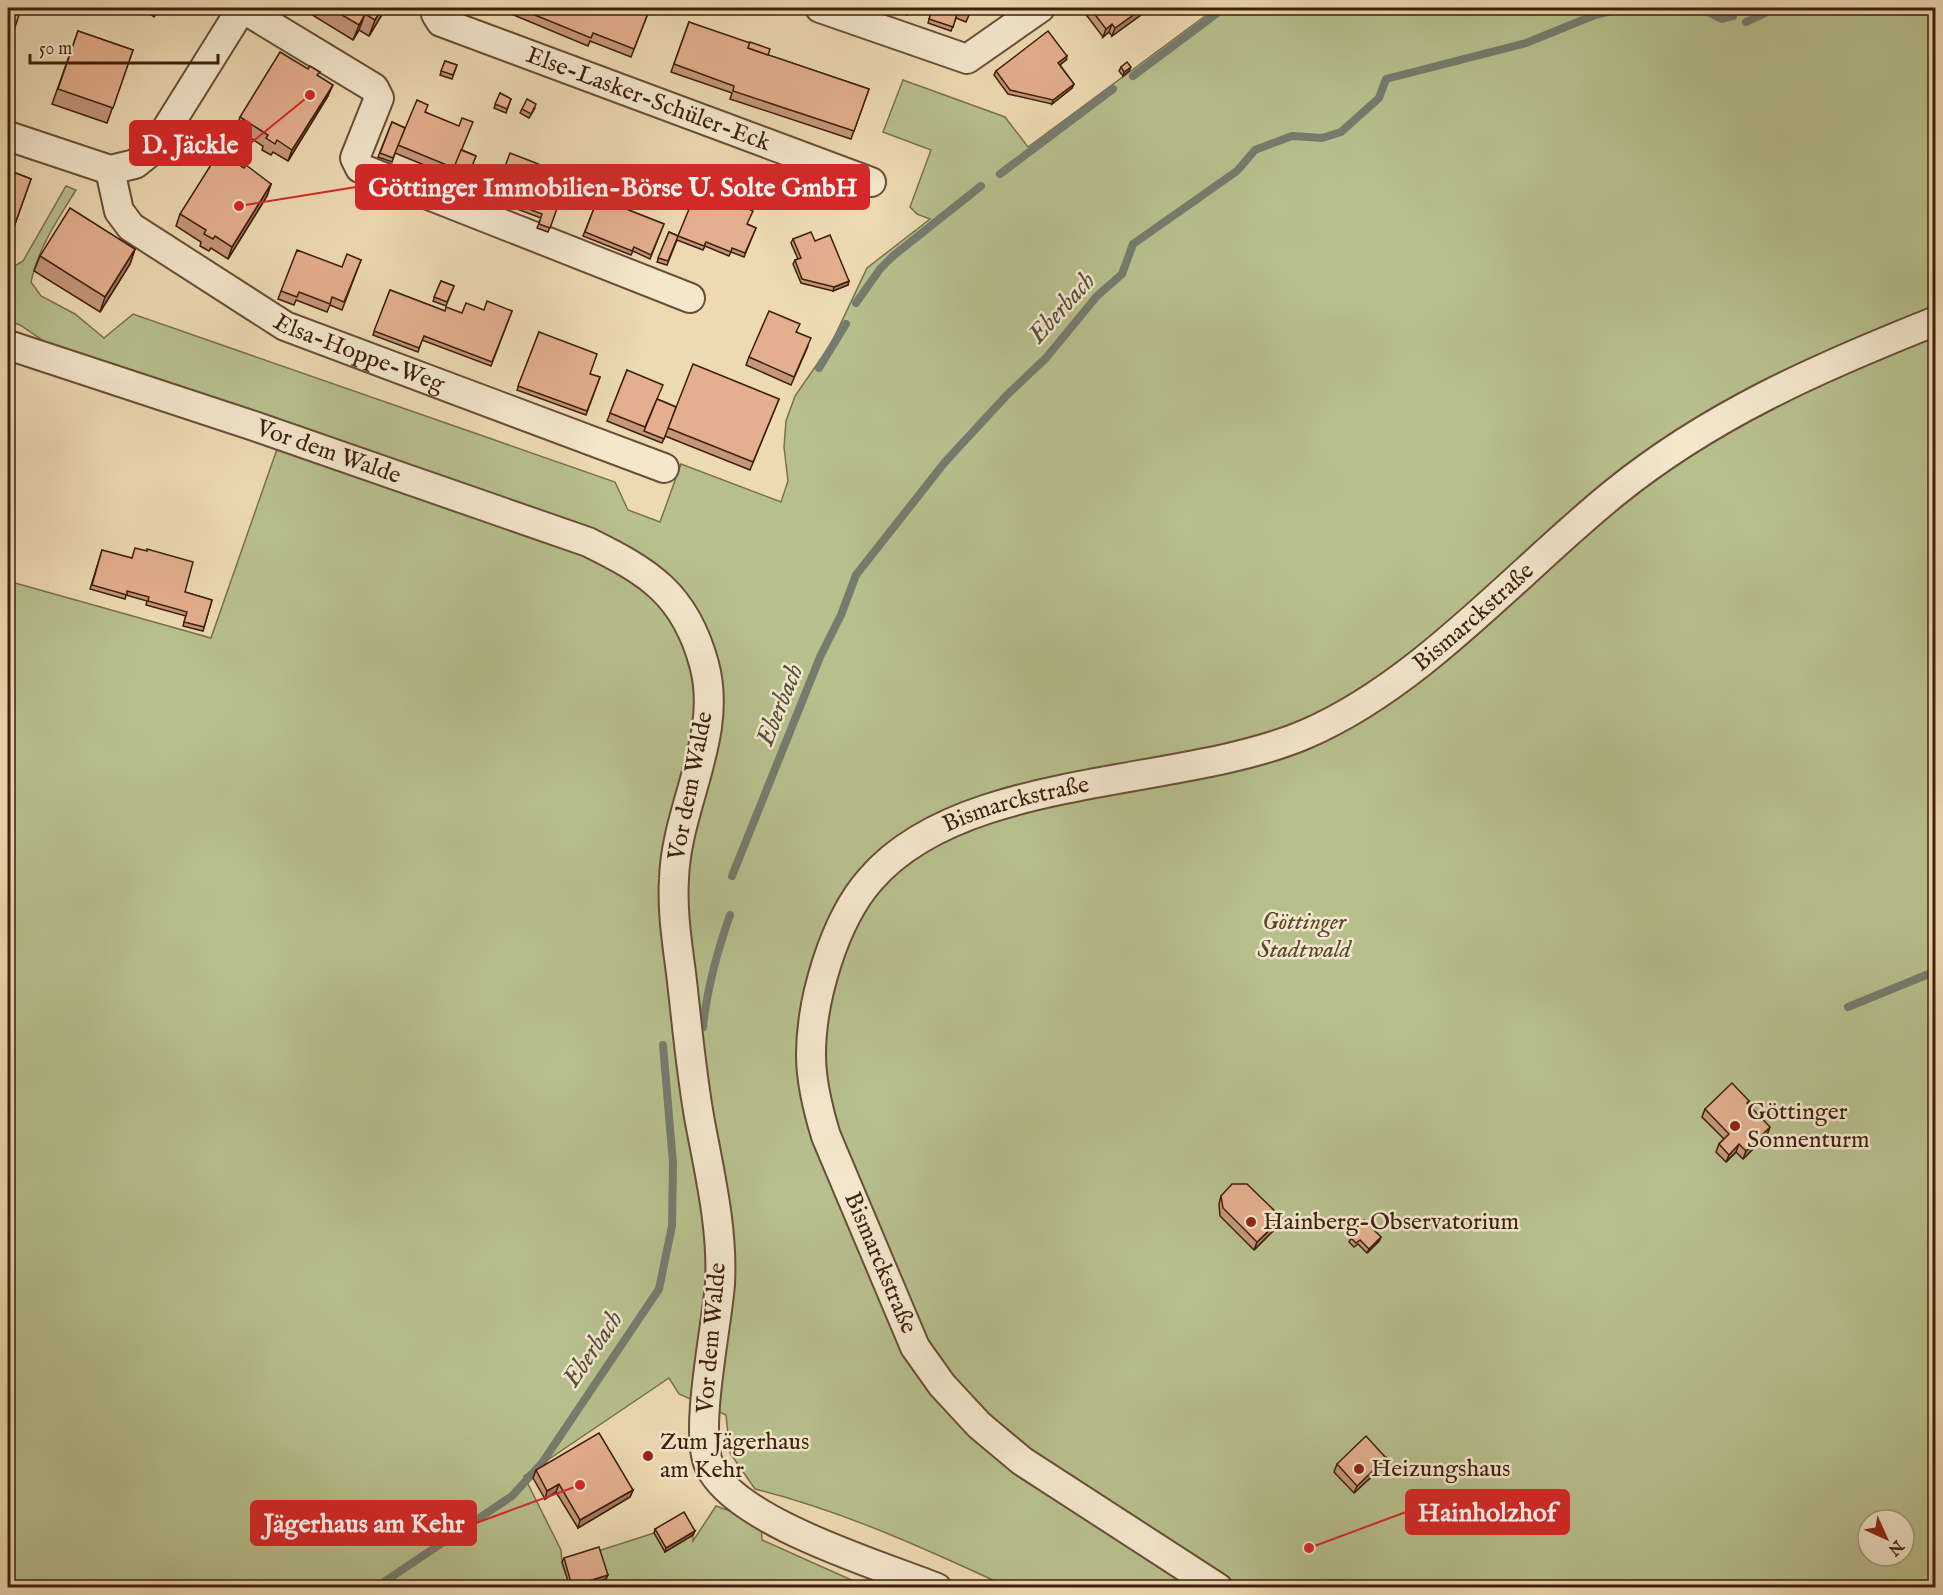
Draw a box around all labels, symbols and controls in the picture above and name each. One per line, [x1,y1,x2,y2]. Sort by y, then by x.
scale bar [30,27,218,65]
text: 50 m [39,38,72,61]
street label: Else-Lasker-Schüler-Eck [522,40,775,159]
callout: D. Jäckle [130,121,251,165]
text: D. Jäckle [142,129,238,162]
callout: Göttinger Immobilien-Börse U. Solte GmbH [356,165,869,209]
text: Göttinger Immobilien-Börse U. Solte GmbH [368,172,858,205]
water label: Eberbach [1020,265,1103,352]
street label: Elsa-Hoppe-Weg [267,307,450,400]
street label: Vor dem Walde [251,412,405,491]
street label: Bismarckstraße [1407,556,1541,679]
water label: Eberbach [748,659,811,752]
street label: Vor dem Walde [661,709,721,864]
street label: Bismarckstraße [938,769,1092,840]
park label: Göttinger Stadtwald [1257,907,1353,966]
place label: Göttinger Sonnenturm [1747,1097,1870,1156]
marker: Göttinger Sonnenturm [1728,1119,1742,1133]
street label: Bismarckstraße [836,1188,924,1338]
place label: Hainberg-Observatorium [1263,1207,1519,1238]
marker: Hainberg-Observatorium [1244,1215,1258,1229]
street label: Vor dem Walde [690,1261,734,1416]
water label: Eberbach [555,1304,631,1394]
place label: Zum Jägerhaus am Kehr [660,1427,809,1486]
marker: Zum Jägerhaus am Kehr [641,1449,655,1463]
place label: Heizungshaus [1371,1454,1511,1485]
marker: Heizungshaus [1352,1462,1366,1476]
callout: Hainholzhof [1406,1490,1569,1534]
text: Hainholzhof [1418,1497,1561,1530]
callout: Jägerhaus am Kehr [251,1501,476,1545]
text: Jägerhaus am Kehr [260,1508,465,1541]
north arrow [1856,1508,1916,1568]
text: N [1883,1535,1908,1559]

